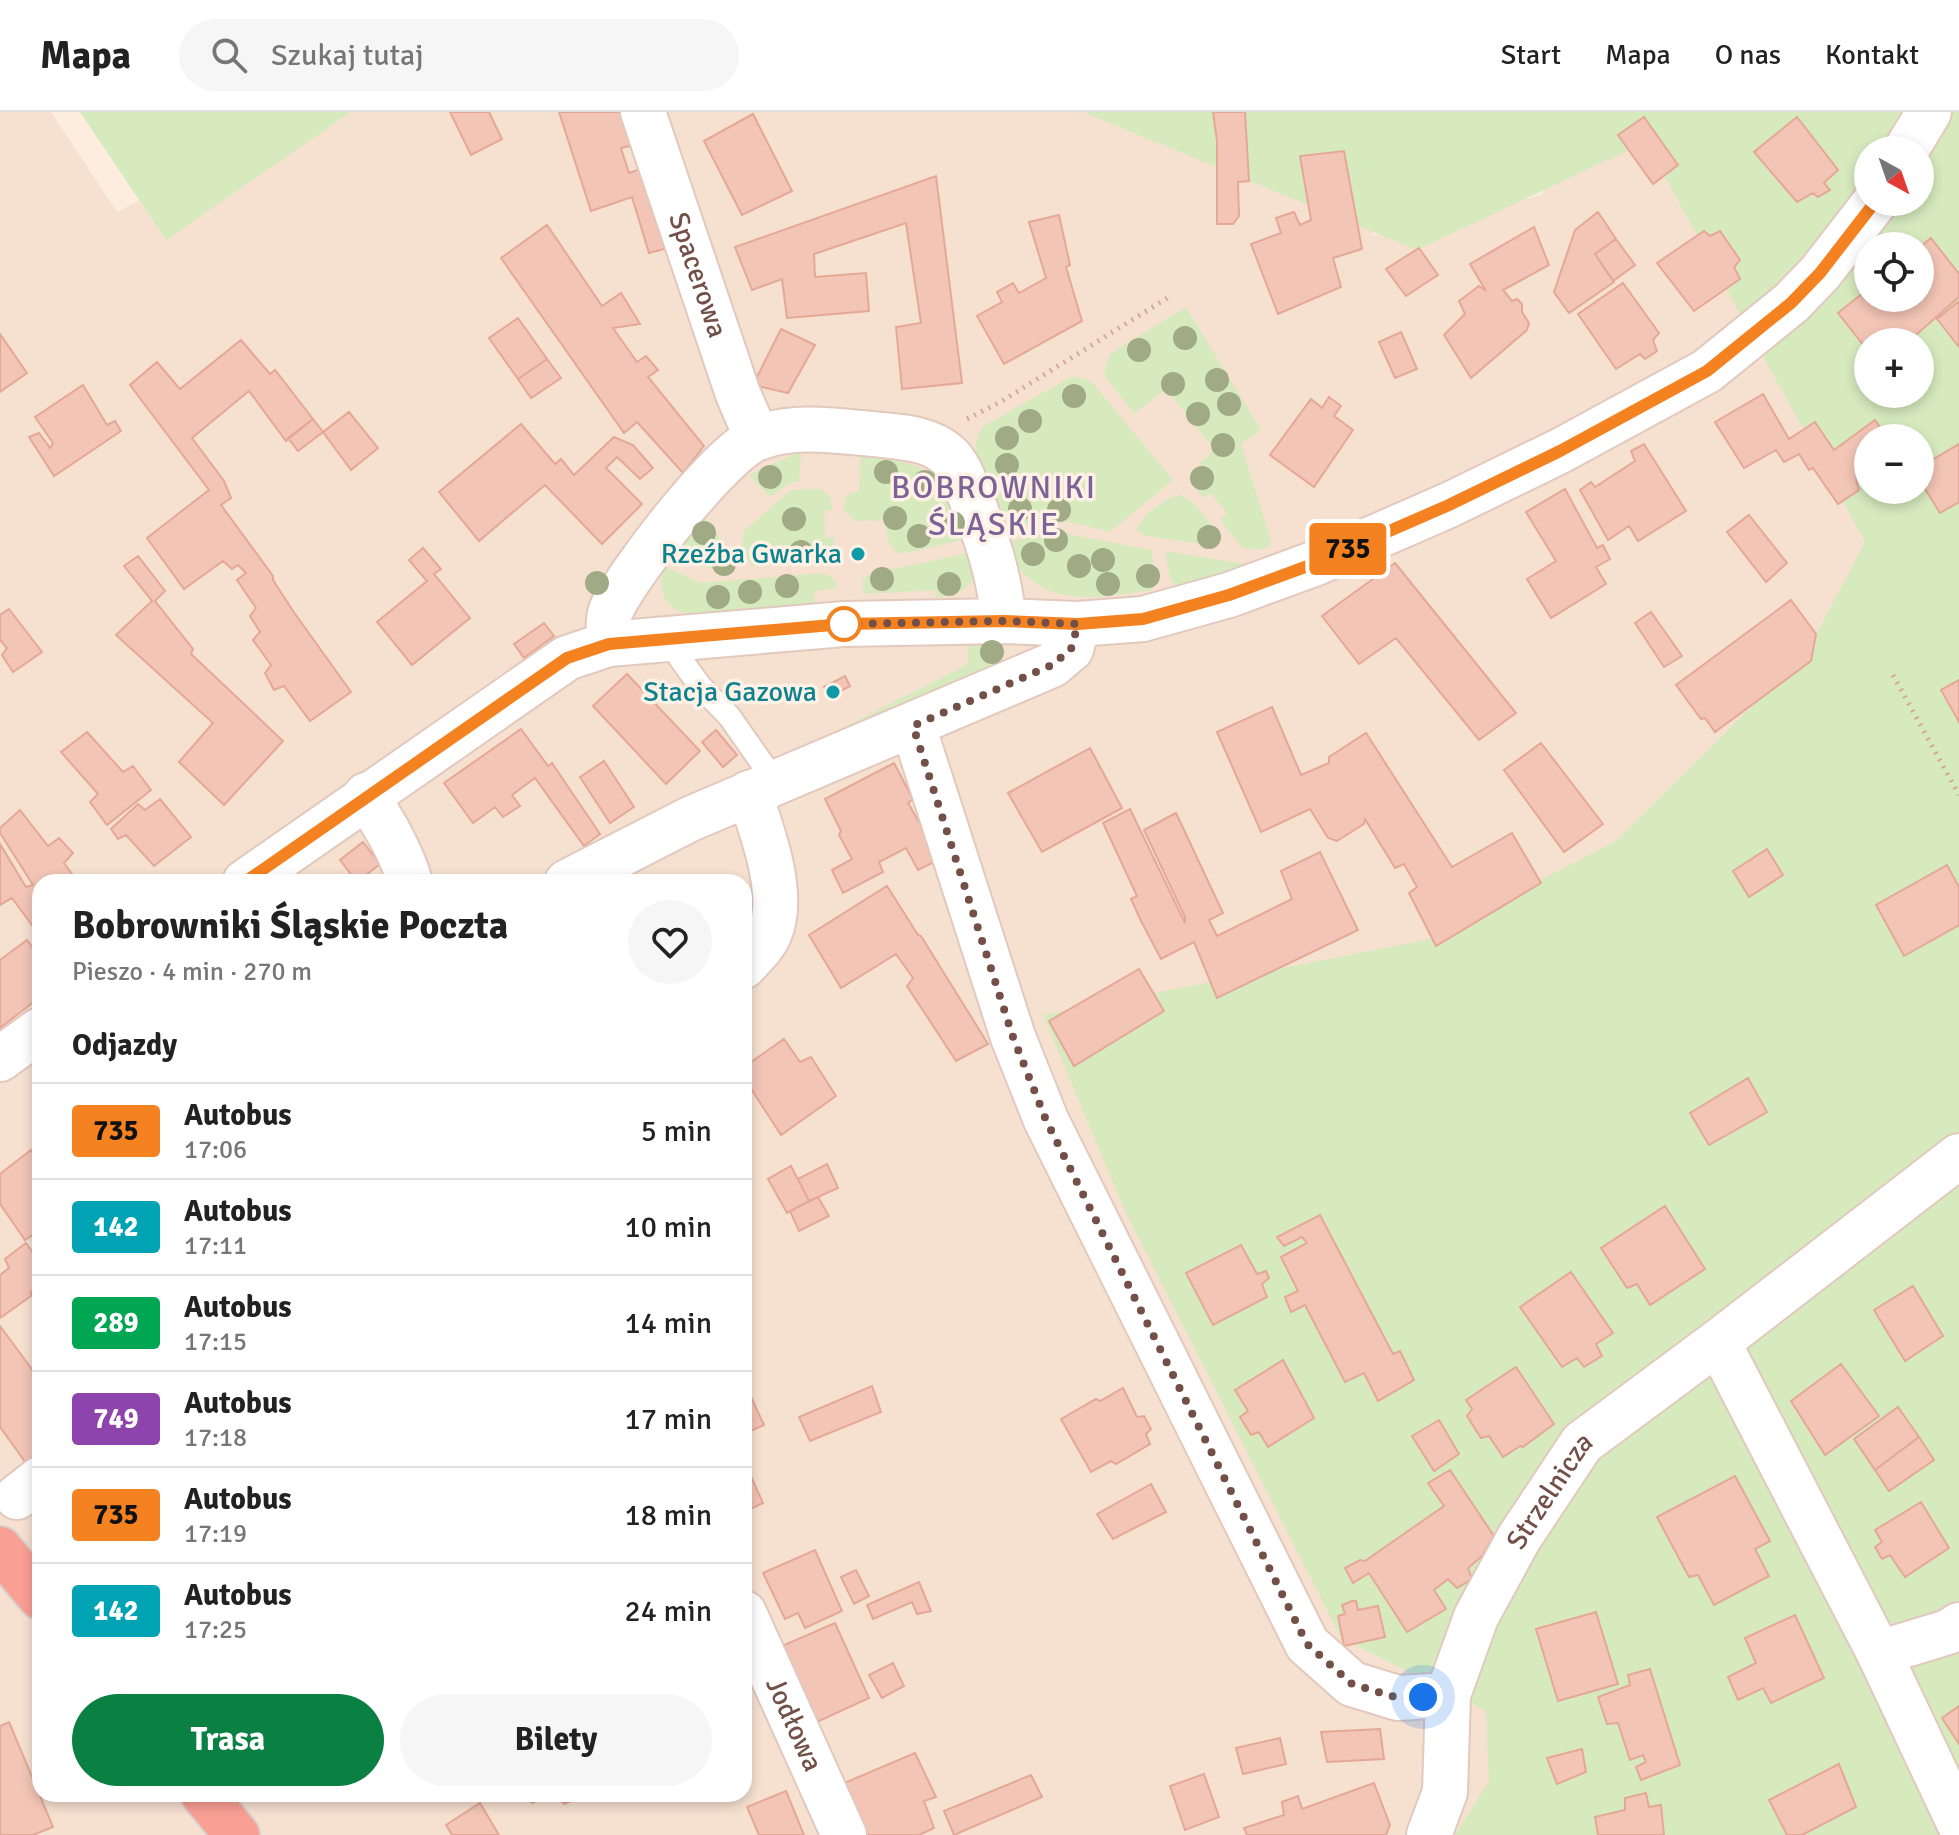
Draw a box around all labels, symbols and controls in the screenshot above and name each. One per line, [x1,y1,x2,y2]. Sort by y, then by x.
search box [179,19,739,91]
text: Mapa [40,32,131,79]
icon: search [207,33,251,77]
text: Szukaj tutaj [271,37,424,74]
text: Start [1501,38,1561,72]
text: Mapa [1605,38,1671,72]
text: O nas [1715,38,1781,72]
text: Kontakt [1825,38,1919,72]
north arrow [1854,136,1934,216]
map controls [1854,136,1934,504]
street label: Spacerowa [661,208,735,342]
button: locate [1854,232,1934,312]
button: + [1854,328,1934,408]
button: − [1854,424,1934,504]
district label: BOBROWNIKI ŚLĄSKIE [891,468,1097,544]
line badge: 735 [1302,523,1394,575]
text: 735 [1325,532,1371,566]
place label: Rzeźba Gwarka [661,537,842,571]
marker: Rzeźba Gwarka [849,545,867,563]
unlabelled marker [827,607,861,641]
place label: Stacja Gazowa [643,675,817,709]
marker: Stacja Gazowa [824,683,842,701]
button: heart [628,900,712,984]
text: Bobrowniki Śląskie Poczta [72,902,508,949]
text: Pieszo · 4 min · 270 m [72,956,312,988]
text: Odjazdy [72,1027,177,1064]
text: Autobus [184,1097,292,1134]
text: 5 min [641,1113,712,1150]
text: 735 [93,1114,139,1148]
text: 17:06 [184,1134,247,1166]
text: Autobus [184,1193,292,1230]
text: 10 min [625,1209,712,1246]
text: 142 [93,1210,139,1244]
text: 17:11 [184,1230,247,1262]
text: Autobus [184,1289,292,1326]
text: 14 min [625,1305,712,1342]
text: 289 [93,1306,139,1340]
text: 17:15 [184,1326,247,1358]
text: Autobus [184,1385,292,1422]
text: 17 min [625,1401,712,1438]
text: 749 [93,1402,139,1436]
text: 17:18 [184,1422,247,1454]
street label: Strzelnicza [1499,1424,1599,1555]
text: Autobus [184,1481,292,1518]
text: 18 min [625,1497,712,1534]
text: 735 [93,1498,139,1532]
text: 17:19 [184,1518,247,1550]
text: Autobus [184,1577,292,1614]
text: 24 min [625,1593,712,1630]
text: 142 [93,1594,139,1628]
text: 17:25 [184,1614,247,1646]
street label: Jodłowa [758,1672,830,1777]
your location [1403,1677,1443,1717]
button: Trasa [72,1694,384,1786]
button: Bilety [400,1694,712,1786]

